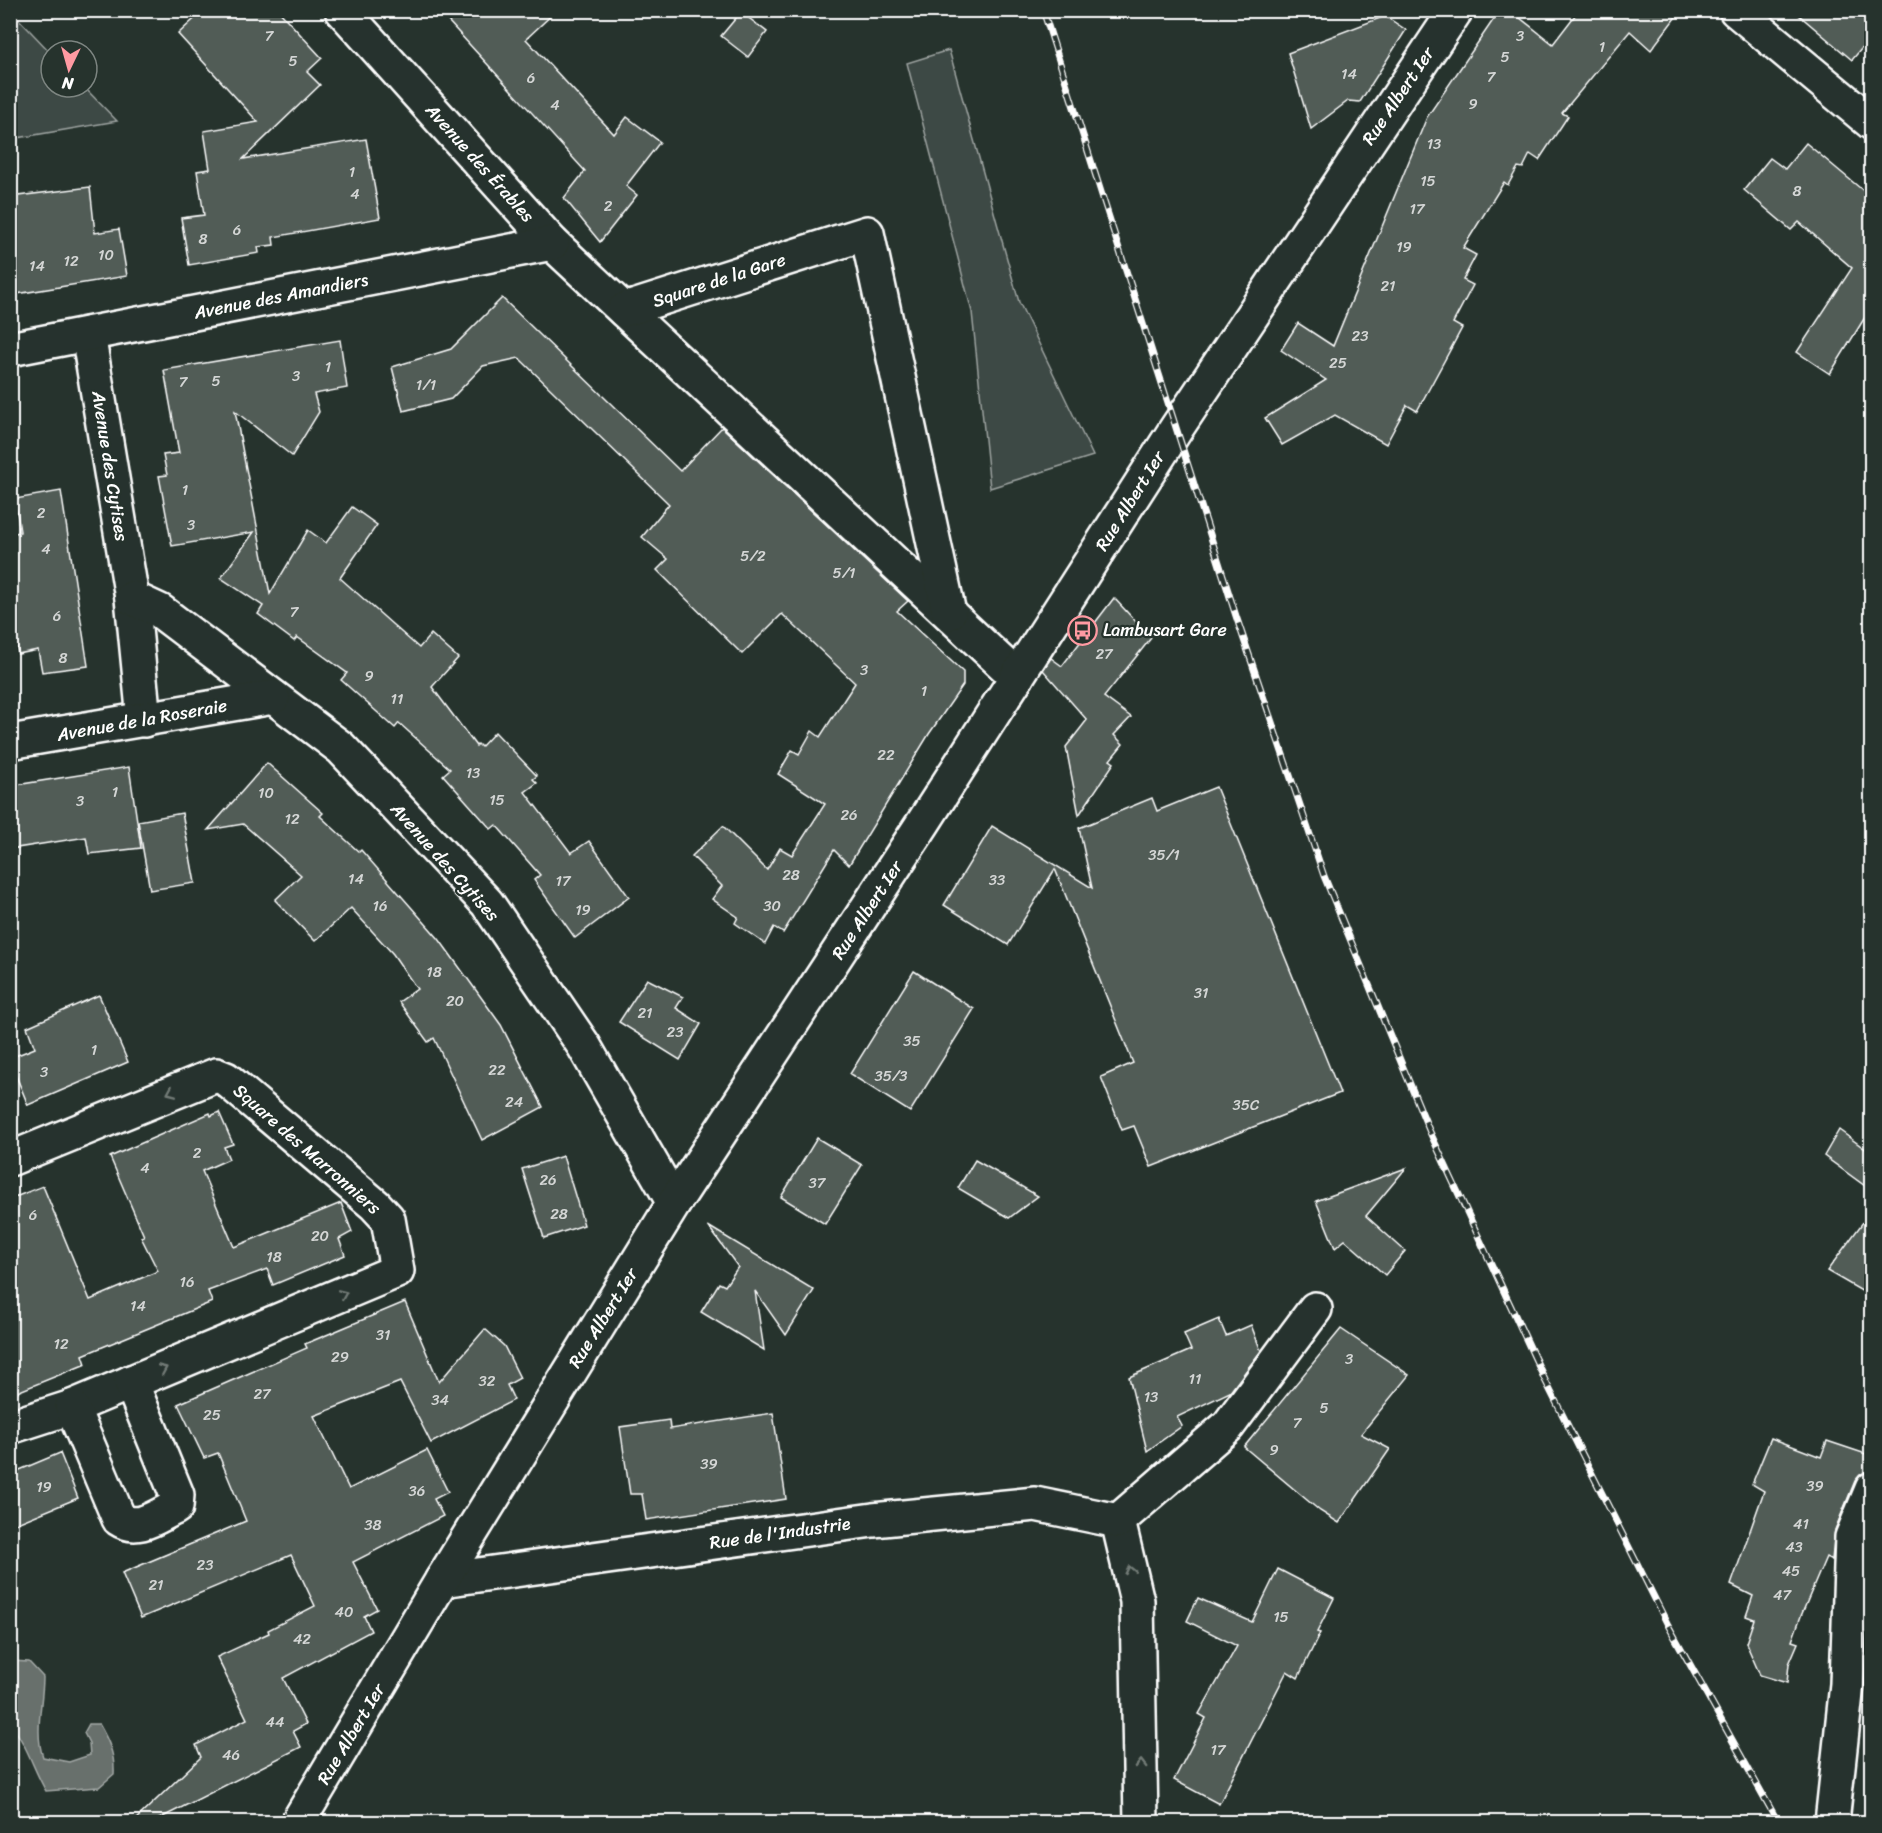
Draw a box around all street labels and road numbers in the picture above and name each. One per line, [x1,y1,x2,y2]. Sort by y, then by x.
street label: Rue Albert Ier [1353,39,1444,152]
street label: Avenue des Érables [417,95,543,231]
street label: Square de la Gare [648,243,790,317]
street label: Avenue des Amandiers [190,263,371,329]
street label: Avenue des Cytises [82,388,138,544]
street label: Rue Albert Ier [1086,443,1174,558]
street label: Avenue de la Roseraie [53,689,230,751]
street label: Avenue des Cytises [382,794,508,930]
street label: Rue Albert Ier [823,852,912,966]
street label: Square des Marronniers [226,1075,389,1223]
street label: Rue Albert Ier [559,1260,647,1375]
street label: Rue de l'Industrie [708,1507,853,1559]
street label: Rue Albert Ier [308,1676,395,1791]

